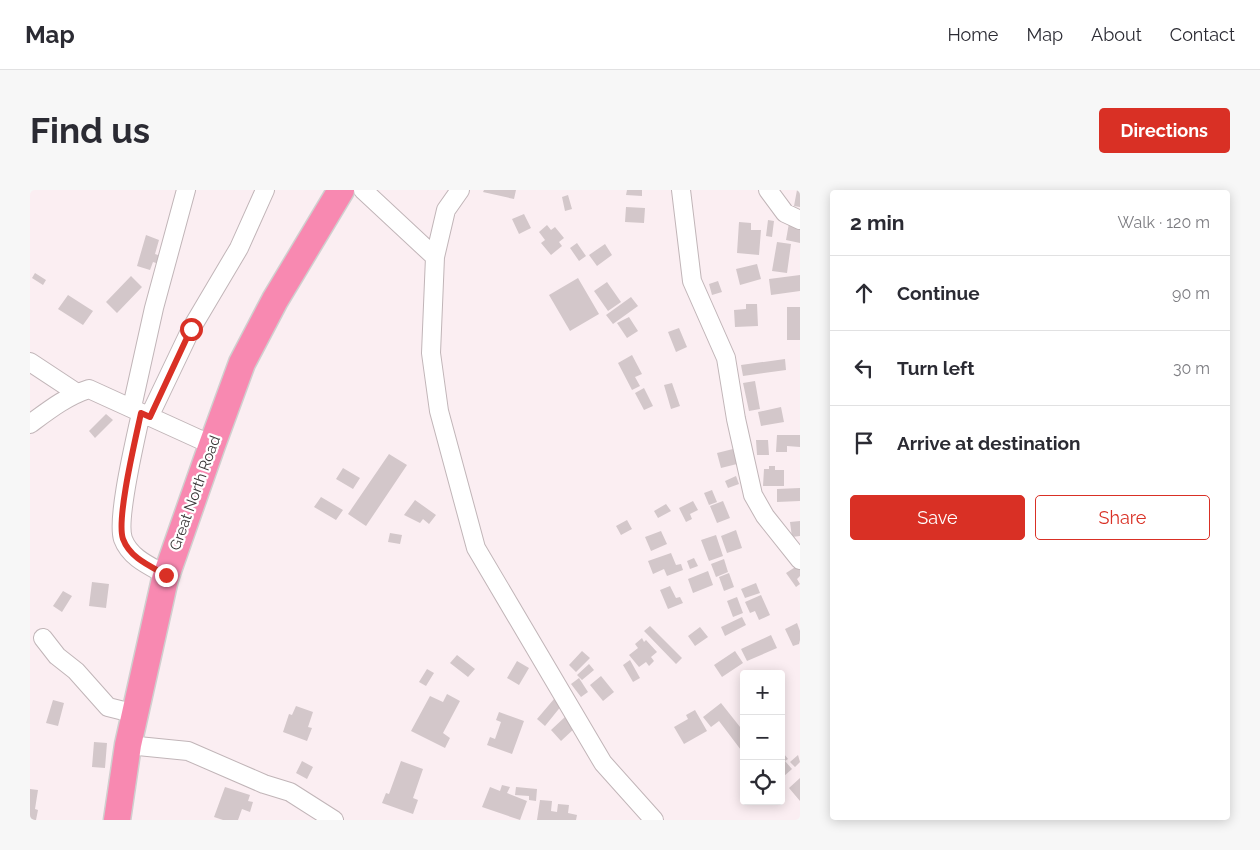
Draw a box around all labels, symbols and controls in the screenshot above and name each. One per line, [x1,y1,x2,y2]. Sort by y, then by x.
text: Map [25,20,75,49]
text: Home [947,24,998,45]
text: Map [1026,24,1063,45]
text: About [1091,24,1142,45]
text: Contact [1170,24,1235,45]
button: Directions [1099,108,1230,153]
text: Find us [30,110,150,151]
text: 2 min [850,210,904,235]
text: Walk · 120 m [1118,213,1210,232]
icon: ahead [850,279,878,307]
text: Continue [897,282,980,304]
text: 90 m [1172,284,1210,303]
route start [180,318,203,341]
icon: left [850,354,878,382]
text: Turn left [897,357,974,379]
text: 30 m [1173,359,1210,378]
icon: arrive [850,429,878,457]
text: Arrive at destination [897,432,1081,454]
street label: Great North Road [166,433,224,553]
button: Save [850,495,1025,540]
button: Share [1035,495,1210,540]
route end [155,564,178,587]
map controls [740,670,785,805]
button: + [740,670,785,715]
button: − [740,715,785,760]
button: locate [740,760,785,805]

